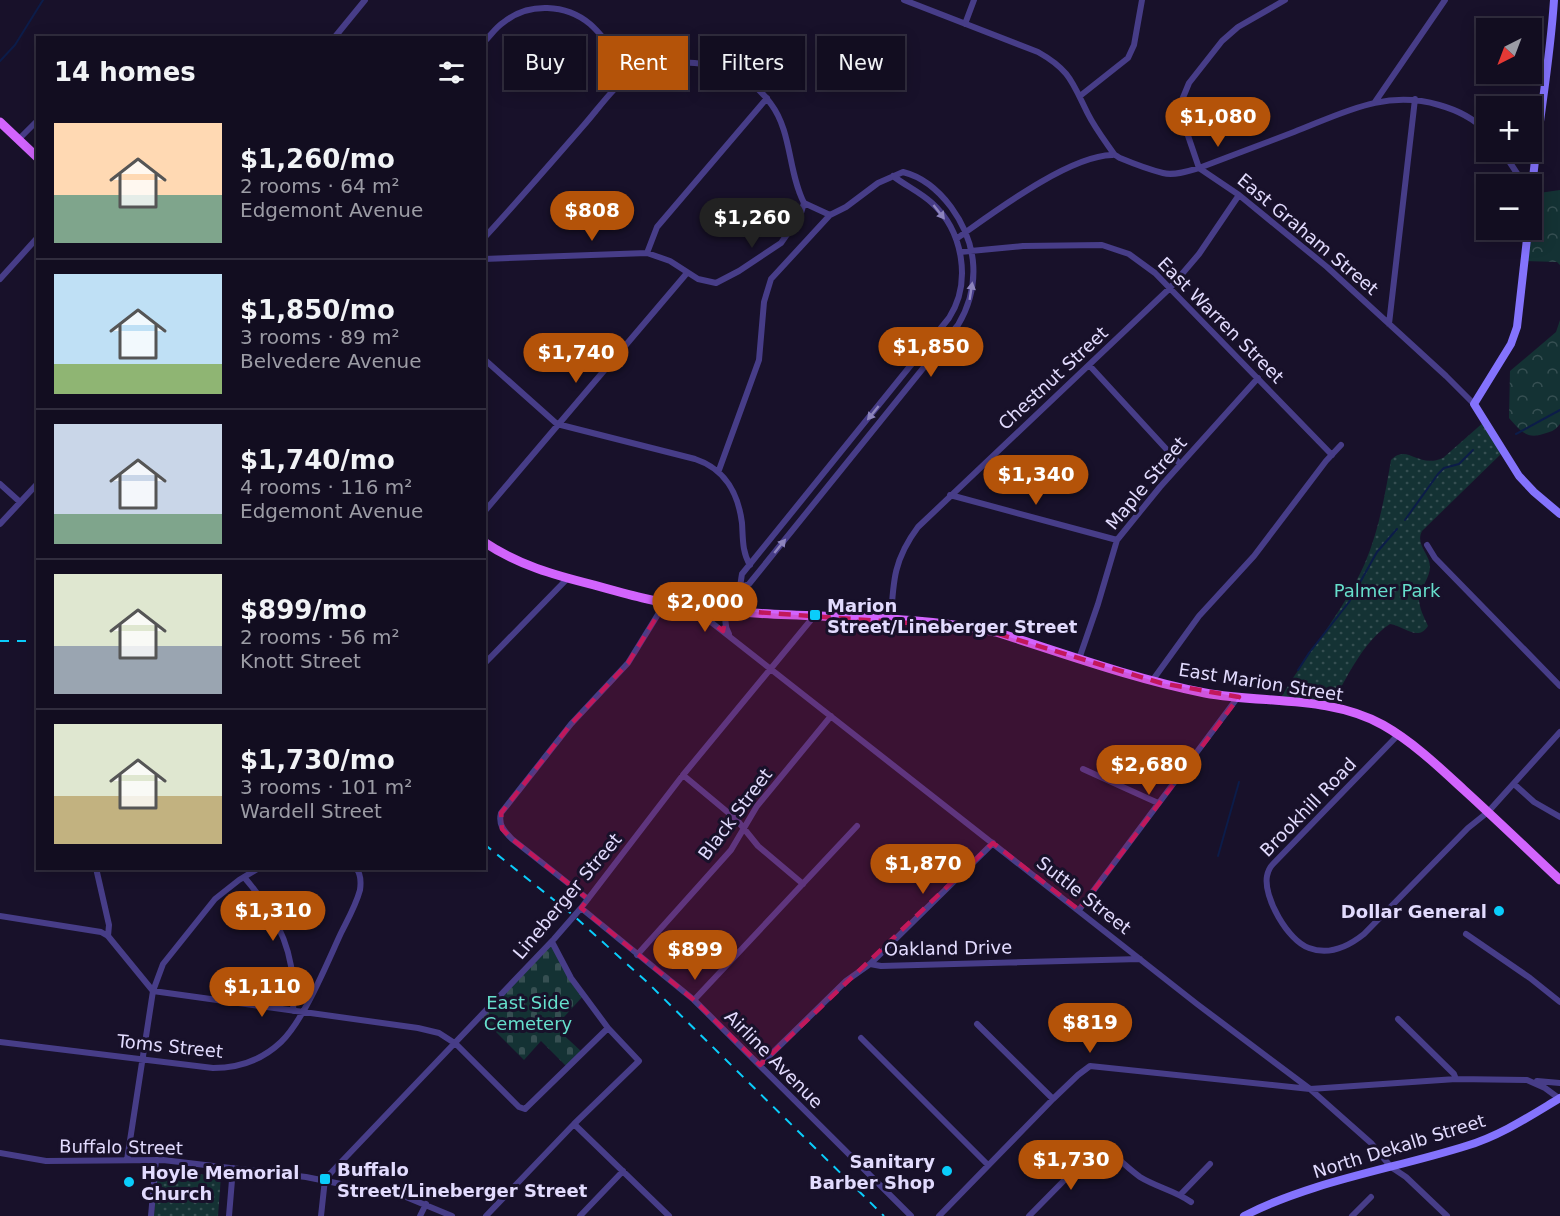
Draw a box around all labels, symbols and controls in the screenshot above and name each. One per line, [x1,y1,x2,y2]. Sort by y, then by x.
north arrow [1476,18,1542,84]
map controls [1476,18,1542,240]
chip: Buy [504,36,586,90]
chip: Rent [598,36,688,90]
chip: Filters [700,36,805,90]
chip: New [817,36,905,90]
icon: filters [435,56,468,89]
text: 14 homes [54,57,196,87]
button: + [1476,96,1542,162]
pin: $1,080 [1169,97,1267,148]
text: $1,080 [1179,104,1257,128]
text: $1,260/mo [240,144,395,174]
icon: home [102,147,174,219]
street label: East Graham Street [1233,169,1383,299]
text: 2 rooms · 64 m² [240,174,400,198]
button: − [1476,174,1542,240]
pin: $808 [556,191,628,242]
text: Edgemont Avenue [240,198,423,222]
text: $808 [564,198,620,222]
pin: $1,260 [703,198,801,249]
one-way arrow [933,204,945,219]
text: $1,260 [713,205,791,229]
street label: East Warren Street [1154,253,1288,387]
one-way arrow [967,281,976,300]
text: $1,850/mo [240,295,395,325]
icon: home [102,298,174,370]
street label: Chestnut Street [994,322,1112,434]
text: 3 rooms · 89 m² [240,325,400,349]
pin: $1,850 [882,327,980,378]
pin: $1,740 [527,333,625,384]
text: $1,850 [892,334,970,358]
text: $1,740 [537,340,615,364]
text: Belvedere Avenue [240,349,421,373]
one-way arrow [867,406,879,421]
street label: Maple Street [1101,432,1191,534]
text: $1,740/mo [240,445,395,475]
icon: home [102,448,174,520]
pin: $1,340 [987,455,1085,506]
text: $1,340 [997,462,1075,486]
text: 4 rooms · 116 m² [240,475,412,499]
text: Edgemont Avenue [240,499,423,523]
one-way arrow [773,539,786,554]
park label: Palmer Park [1334,580,1441,601]
pin: $2,000 [656,582,754,633]
text: $2,000 [666,589,744,613]
text: $899/mo [240,595,367,625]
place label: Marion Street/Lineberger Street [827,595,1078,637]
icon: home [102,598,174,670]
marker: Marion Street/Lineberger Street [808,608,822,622]
text: 2 rooms · 56 m² [240,625,400,649]
text: Knott Street [240,649,361,673]
street label: East Marion Street [1177,659,1345,705]
text: $1,730/mo [240,745,395,775]
pin: $2,680 [1100,745,1198,796]
icon: home [102,748,174,820]
text: $2,680 [1110,752,1188,776]
street label: Brookhill Road [1256,753,1360,861]
street label: Black Street [694,764,776,864]
text: 3 rooms · 101 m² [240,775,412,799]
text: Wardell Street [240,799,382,823]
street label: Lineberger Street [508,829,626,963]
pin: $1,870 [874,844,972,895]
text: $1,870 [884,851,962,875]
street label: Suttle Street [1033,852,1135,938]
pin: $1,310 [224,891,322,942]
text: $1,310 [234,898,312,922]
place label: Dollar General [1341,901,1487,922]
marker: Dollar General [1492,904,1506,918]
pin: $899 [659,930,731,981]
street label: Oakland Drive [884,936,1012,960]
text: $899 [667,937,723,961]
pin: $1,110 [213,967,311,1018]
text: $1,110 [223,974,301,998]
park label: East Side Cemetery [484,992,573,1034]
pin: $819 [1054,1003,1126,1054]
street label: Airline Avenue [721,1006,827,1112]
text: $819 [1062,1010,1118,1034]
street label: Toms Street [115,1030,224,1062]
street label: North Dekalb Street [1310,1110,1488,1182]
street label: Buffalo Street [59,1135,183,1159]
pin: $1,730 [1022,1140,1120,1191]
text: $1,730 [1032,1147,1110,1171]
place label: Sanitary Barber Shop [809,1151,935,1193]
place label: Buffalo Street/Lineberger Street [337,1159,588,1201]
place label: Hoyle Memorial Church [141,1162,299,1204]
marker: Sanitary Barber Shop [940,1164,954,1178]
marker: Buffalo Street/Lineberger Street [318,1172,332,1186]
marker: Hoyle Memorial Church [122,1175,136,1189]

